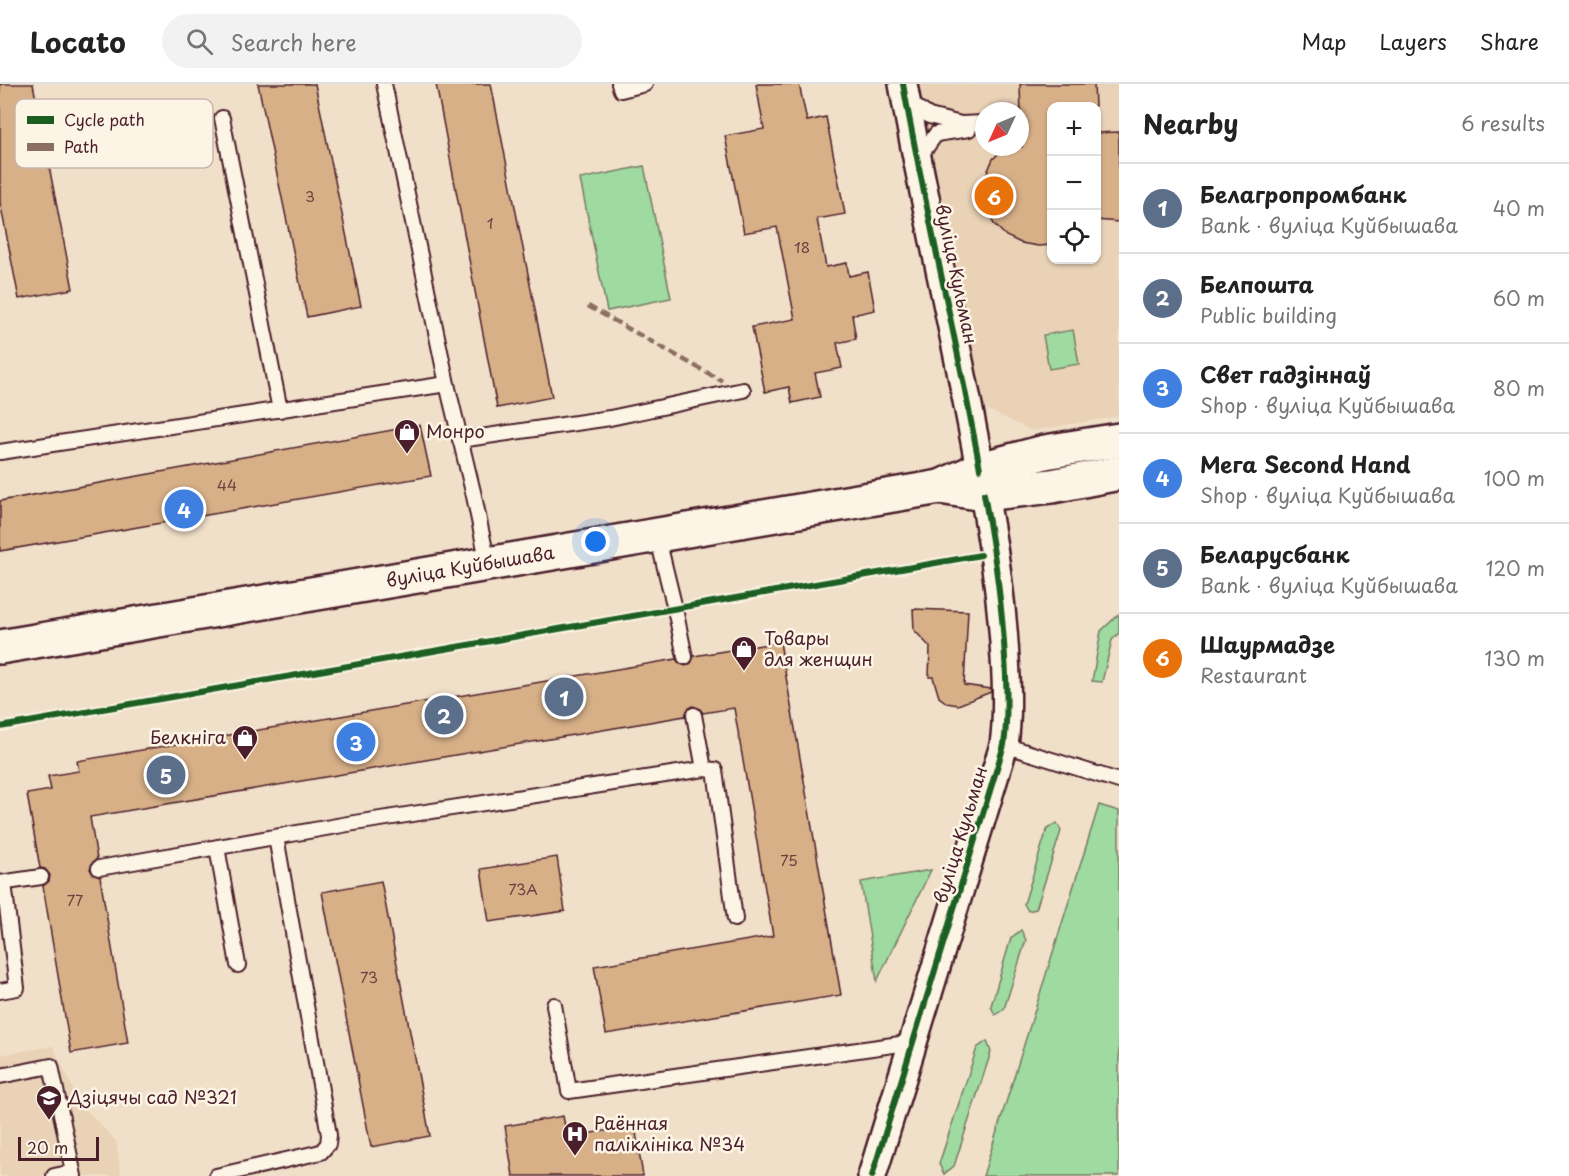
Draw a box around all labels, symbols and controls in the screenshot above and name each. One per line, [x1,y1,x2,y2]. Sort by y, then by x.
search box [162,14,582,68]
text: Locato [30,20,126,63]
icon: search [183,25,216,58]
text: Search here [231,25,357,58]
text: Map [1302,25,1346,57]
text: Layers [1379,25,1447,57]
text: Share [1480,25,1539,57]
legend [15,99,213,168]
north arrow [975,102,1029,156]
map controls [1047,102,1101,264]
button: + [1047,102,1101,156]
text: Nearby [1143,104,1238,143]
text: Cycle path [64,107,145,131]
text: 6 results [1461,108,1545,138]
text: Path [64,134,99,158]
button: − [1047,156,1101,210]
pin: 6 [974,174,1014,218]
text: Белагропромбанк [1200,177,1407,210]
house number: 3 [305,184,315,207]
text: 1 [1158,193,1167,223]
text: 40 m [1493,193,1545,223]
street label: вуліца Кульман [929,201,985,346]
button: locate [1047,210,1101,264]
text: Bank · вуліца Куйбышава [1200,210,1458,240]
house number: 1 [487,211,493,234]
house number: 18 [794,235,810,258]
text: Белпошта [1200,267,1314,300]
text: 2 [1155,283,1170,313]
text: 60 m [1493,283,1545,313]
text: Public building [1200,300,1337,330]
text: Свет гадзіннаў [1200,357,1371,390]
text: 3 [1156,373,1169,403]
text: 80 m [1493,373,1545,403]
text: Shop · вуліца Куйбышава [1200,390,1455,420]
shop icon: Монро [392,417,422,455]
place label: Монро [426,417,485,444]
text: Мега Second Hand [1200,447,1411,480]
text: 4 [1156,463,1169,493]
text: 100 m [1484,463,1545,493]
house number: 44 [217,473,237,496]
text: Shop · вуліца Куйбышава [1200,480,1455,510]
pin: 4 [164,486,204,532]
your location [581,527,610,556]
text: Беларусбанк [1200,537,1350,570]
street label: вуліца Куйбышава [384,538,557,593]
text: 5 [1156,553,1169,583]
text: 120 m [1486,553,1545,583]
text: Bank · вуліца Куйбышава [1200,570,1458,600]
place label: Товары для женщин [764,624,873,672]
text: Шаурмадзе [1200,627,1335,660]
shop icon: Товары для женщин [729,634,759,672]
text: 6 [1155,643,1170,673]
text: 130 m [1485,643,1545,673]
text: Restaurant [1200,660,1307,690]
pin: 1 [544,674,584,720]
pin: 2 [424,692,464,738]
pin: 3 [336,720,376,764]
place label: Белкніга [150,723,227,750]
shop icon: Белкніга [230,723,260,761]
pin: 5 [146,752,186,798]
street label: вуліца Кульман [926,763,993,907]
house number: 75 [780,848,798,871]
house number: 73А [508,877,538,900]
house number: 77 [67,888,83,911]
house number: 73 [360,965,378,988]
school or university icon: Дзіцячы сад №321 [34,1083,64,1121]
place label: Дзіцячы сад №321 [67,1083,237,1110]
place label: Раённая паліклініка №34 [594,1109,745,1157]
hospital icon: Раённая паліклініка №34 [560,1119,590,1157]
scale bar [18,1134,99,1162]
text: 20 m [27,1135,68,1159]

